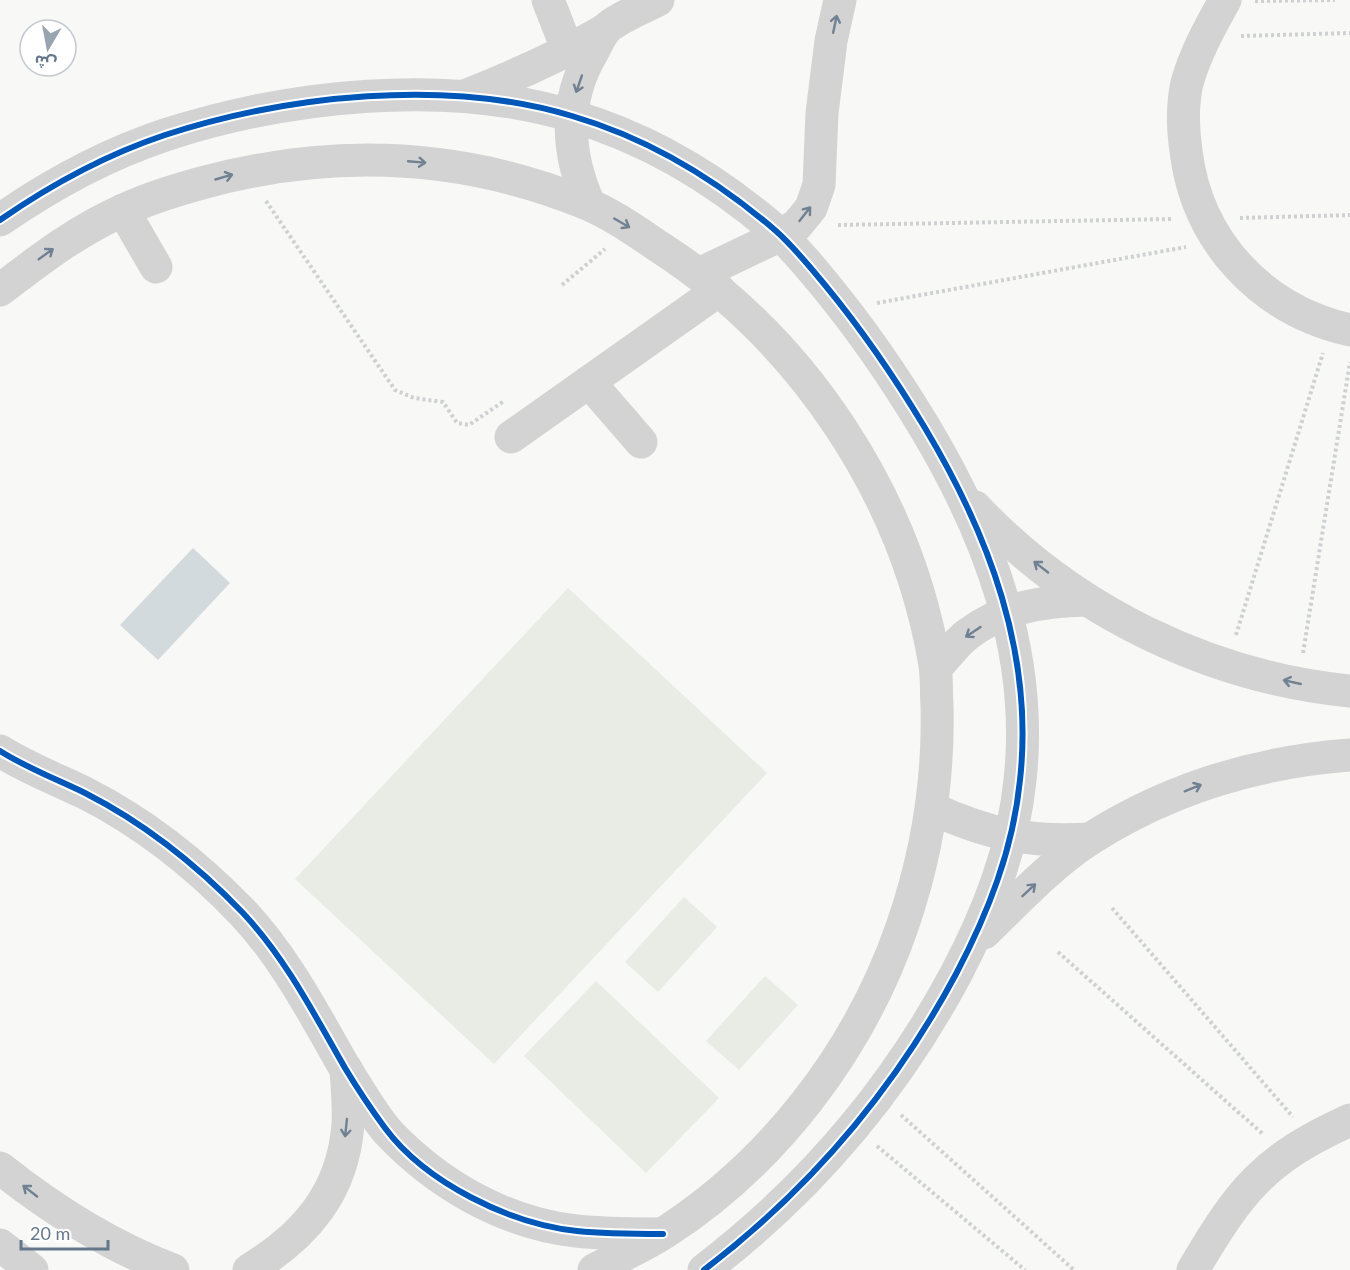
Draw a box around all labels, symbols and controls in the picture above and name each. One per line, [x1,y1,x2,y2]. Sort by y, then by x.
one-way arrow [829,15,841,34]
north arrow [18,18,78,78]
text: ش [33,51,58,75]
one-way arrow [572,74,583,93]
one-way arrow [406,157,426,168]
one-way arrow [214,171,233,182]
one-way arrow [799,207,812,223]
one-way arrow [613,217,630,229]
one-way arrow [38,248,54,261]
one-way arrow [1033,561,1049,573]
one-way arrow [965,626,981,638]
one-way arrow [1283,675,1302,687]
one-way arrow [1184,782,1202,793]
one-way arrow [1021,883,1036,897]
one-way arrow [340,1117,351,1137]
one-way arrow [22,1185,38,1198]
scale bar [21,1213,108,1251]
text: 20 m [30,1222,70,1244]

